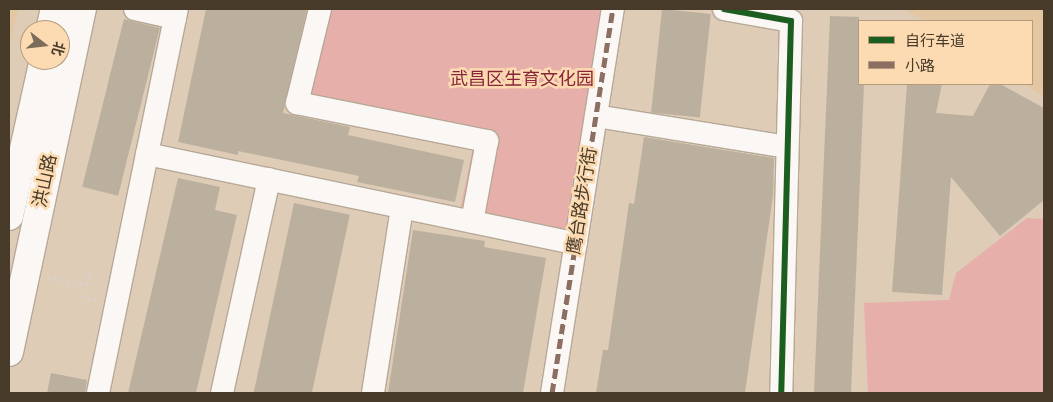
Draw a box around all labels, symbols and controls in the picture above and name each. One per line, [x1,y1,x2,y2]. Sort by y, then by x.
north arrow [20,20,70,70]
legend [858,20,1033,85]
text: 自行车道 [905,32,965,50]
text: 北 [48,40,69,58]
text: 小路 [905,57,935,75]
park label: 武昌区生育文化园 [450,68,594,90]
street label: 鹰台路步行街 [563,146,601,256]
street label: 洪山路 [29,152,61,210]

